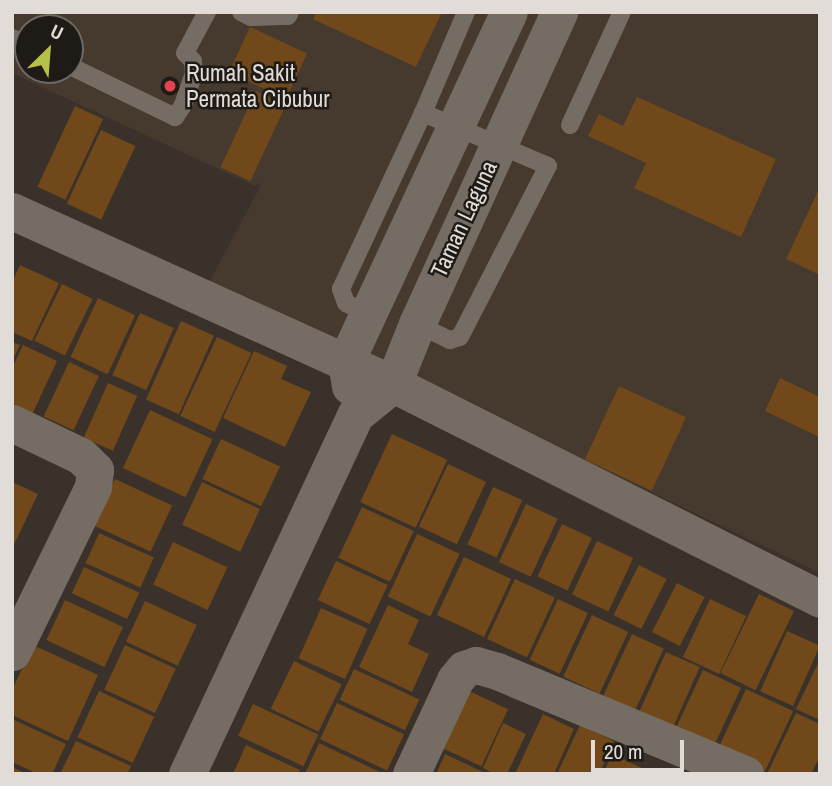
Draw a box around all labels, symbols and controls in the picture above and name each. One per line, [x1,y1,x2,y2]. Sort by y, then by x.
north arrow [14,14,84,84]
text: U [46,18,68,46]
place label: Rumah Sakit Permata Cibubur [186,59,330,113]
marker: Rumah Sakit Permata Cibubur [160,76,180,96]
street label: Taman Laguna [425,156,503,282]
scale bar [594,726,687,770]
text: 20 m [604,737,642,766]

